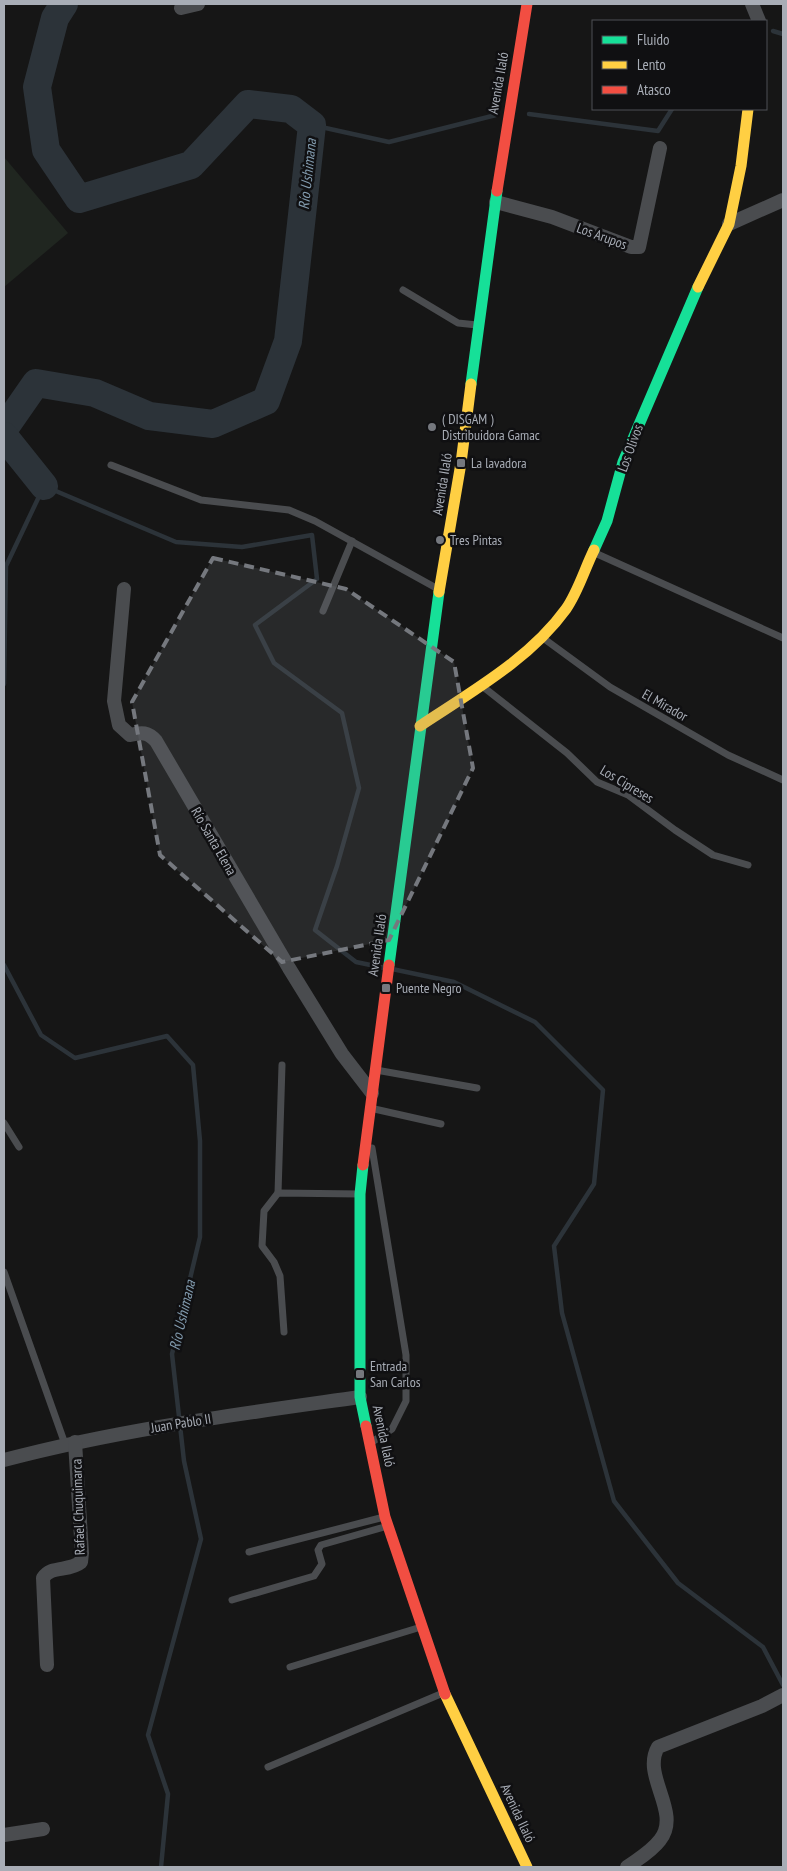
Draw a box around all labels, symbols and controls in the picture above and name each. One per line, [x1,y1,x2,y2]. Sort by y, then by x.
legend [592,20,767,110]
text: Fluido [637,30,669,49]
street label: Avenida Ilaló [484,51,512,115]
text: Lento [637,55,666,74]
text: Atasco [637,80,671,99]
water label: Río Ushimana [294,137,320,210]
street label: Los Arupos [575,219,630,253]
place label: ( DISGAM ) Distribuidora Gamac [442,410,540,444]
marker: ( DISGAM ) Distribuidora Gamac [426,421,438,433]
street label: Los Olivos [613,422,647,474]
street label: Avenida Ilaló [428,452,456,516]
place label: La lavadora [471,454,527,472]
marker: La lavadora [455,457,467,469]
place label: Tres Pintas [450,531,502,549]
marker: Tres Pintas [434,534,446,546]
street label: El Mirador [639,685,691,725]
street label: Los Cipreses [597,761,657,807]
street label: Río Santa Elena [187,804,241,878]
street label: Avenida Ilaló [364,913,390,977]
place label: Puente Negro [396,979,462,997]
marker: Puente Negro [380,982,392,994]
water label: Río Ushimana [165,1277,199,1352]
place label: Entrada San Carlos [370,1357,421,1391]
marker: Entrada San Carlos [354,1368,366,1380]
street label: Avenida Ilaló [369,1403,399,1469]
street label: Juan Pablo II [149,1409,212,1437]
street label: Rafael Chuquimarca [67,1458,89,1556]
street label: Avenida Ilaló [497,1781,539,1845]

